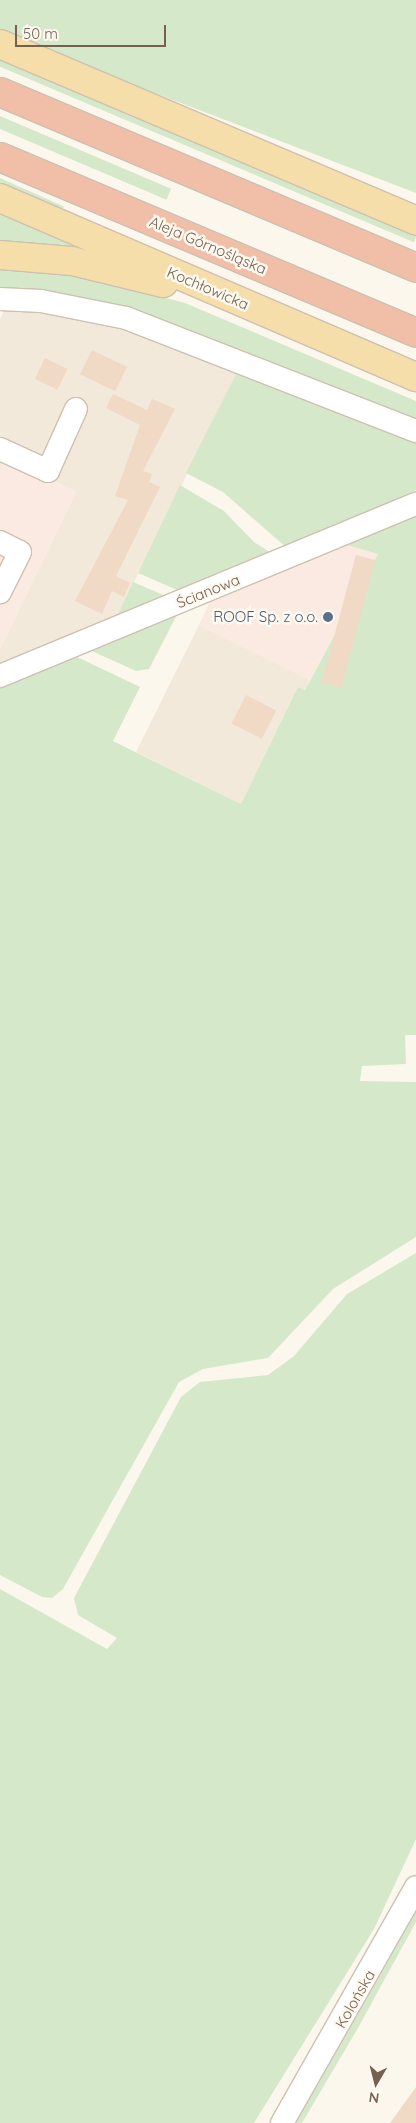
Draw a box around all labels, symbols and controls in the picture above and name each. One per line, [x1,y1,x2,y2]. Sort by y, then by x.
scale bar [18,15,169,47]
text: 50 m [23,24,58,43]
street label: Aleja Górnośląska [147,212,269,278]
street label: Kochłowicka [164,263,252,313]
street label: Ścianowa [174,570,242,612]
place label: ROOF Sp. z o.o. [213,608,318,626]
marker: ROOF Sp. z o.o. [322,611,334,623]
street label: Kolońska [331,1967,379,2031]
north arrow [351,2058,401,2108]
text: N [368,2088,380,2107]

